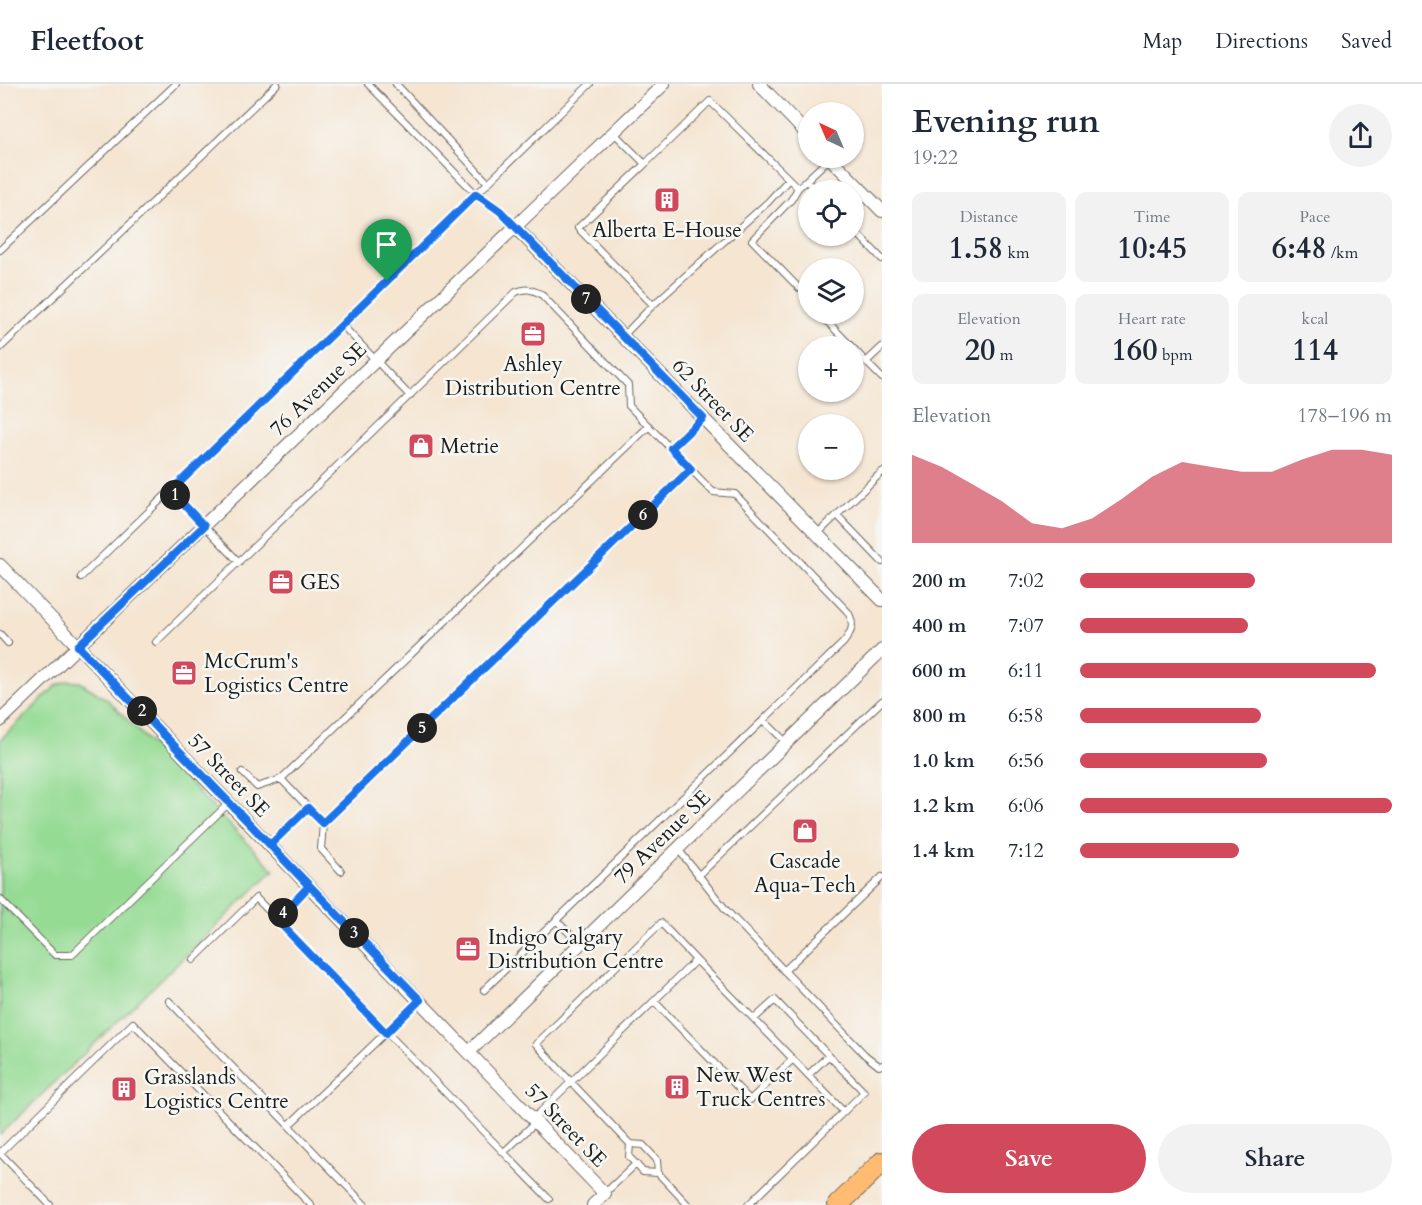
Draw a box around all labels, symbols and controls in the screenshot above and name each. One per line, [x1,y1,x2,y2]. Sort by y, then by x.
text: Fleetfoot [30,22,144,60]
text: Map [1142,27,1182,56]
text: Directions [1215,27,1308,56]
text: Saved [1341,27,1392,56]
text: Evening run [912,99,1100,144]
north arrow [798,102,864,168]
map controls [798,102,864,480]
button: share [1329,104,1392,167]
text: 19:22 [912,144,958,171]
button: locate [798,180,864,246]
building icon: Alberta E-House [652,185,682,215]
text: Distance [960,206,1018,228]
text: Time [1133,206,1171,228]
text: Pace [1300,206,1330,228]
place label: Alberta E-House [592,216,742,245]
pin [361,219,412,281]
icon: arrive [370,228,403,261]
text: 1.58 [948,228,1003,269]
text: 10:45 [1117,228,1187,269]
text: 6:48 [1272,228,1327,269]
text: km [1003,242,1030,264]
text: /km [1327,242,1358,264]
button: layers [798,258,864,324]
pin: 7 [571,284,601,314]
text: 7 [582,288,590,310]
text: Elevation [957,308,1021,330]
text: Heart rate [1118,308,1186,330]
text: kcal [1302,308,1328,330]
office icon: Ashley Distribution Centre [518,319,548,349]
text: 20 [965,330,995,371]
text: 160 [1111,330,1158,371]
text: 114 [1292,330,1338,371]
street label: 76 Avenue SE [264,336,373,443]
button: + [798,336,864,402]
text: m [995,344,1013,366]
text: bpm [1158,344,1193,366]
place label: Ashley Distribution Centre [445,350,621,403]
street label: 62 Street SE [665,352,760,449]
text: Elevation [912,402,991,429]
text: 178–196 m [1297,402,1392,429]
button: − [798,414,864,480]
shop icon: Metrie [406,431,436,461]
place label: Metrie [440,432,499,461]
pin: 1 [160,480,190,510]
text: 1 [171,484,179,506]
pin: 6 [628,500,658,530]
text: 6 [639,504,647,526]
office icon: GES [266,567,296,597]
text: 200 m [912,567,967,594]
text: 7:02 [1008,567,1044,594]
place label: GES [300,568,340,597]
text: 400 m [912,612,967,639]
text: 7:07 [1008,612,1044,639]
place label: McCrum's Logistics Centre [204,647,349,700]
text: 600 m [912,657,967,684]
text: 6:11 [1008,657,1044,684]
office icon: McCrum's Logistics Centre [169,658,199,688]
pin: 2 [127,696,157,726]
text: 2 [138,700,146,722]
text: 800 m [912,702,967,729]
text: 6:58 [1008,702,1044,729]
pin: 5 [407,713,437,743]
text: 5 [418,717,426,739]
street label: 57 Street SE [181,727,276,824]
text: 1.0 km [912,747,975,774]
text: 6:56 [1008,747,1044,774]
street label: 79 Avenue SE [608,784,717,891]
text: 1.2 km [912,792,975,819]
text: 6:06 [1008,792,1044,819]
shop icon: Cascade Aqua-Tech [790,816,820,846]
text: 1.4 km [912,837,975,864]
text: 7:12 [1008,837,1044,864]
place label: Cascade Aqua-Tech [754,847,857,900]
pin: 4 [268,898,298,928]
text: 4 [279,902,287,924]
pin: 3 [339,918,369,948]
text: 3 [350,922,358,944]
place label: Indigo Calgary Distribution Centre [488,923,664,976]
office icon: Indigo Calgary Distribution Centre [453,934,483,964]
place label: New West Truck Centres [696,1061,825,1114]
place label: Grasslands Logistics Centre [144,1063,289,1116]
building icon: New West Truck Centres [662,1072,692,1102]
building icon: Grasslands Logistics Centre [109,1074,139,1104]
street label: 57 Street SE [518,1077,613,1174]
button: Save [912,1124,1146,1193]
button: Share [1158,1124,1392,1193]

